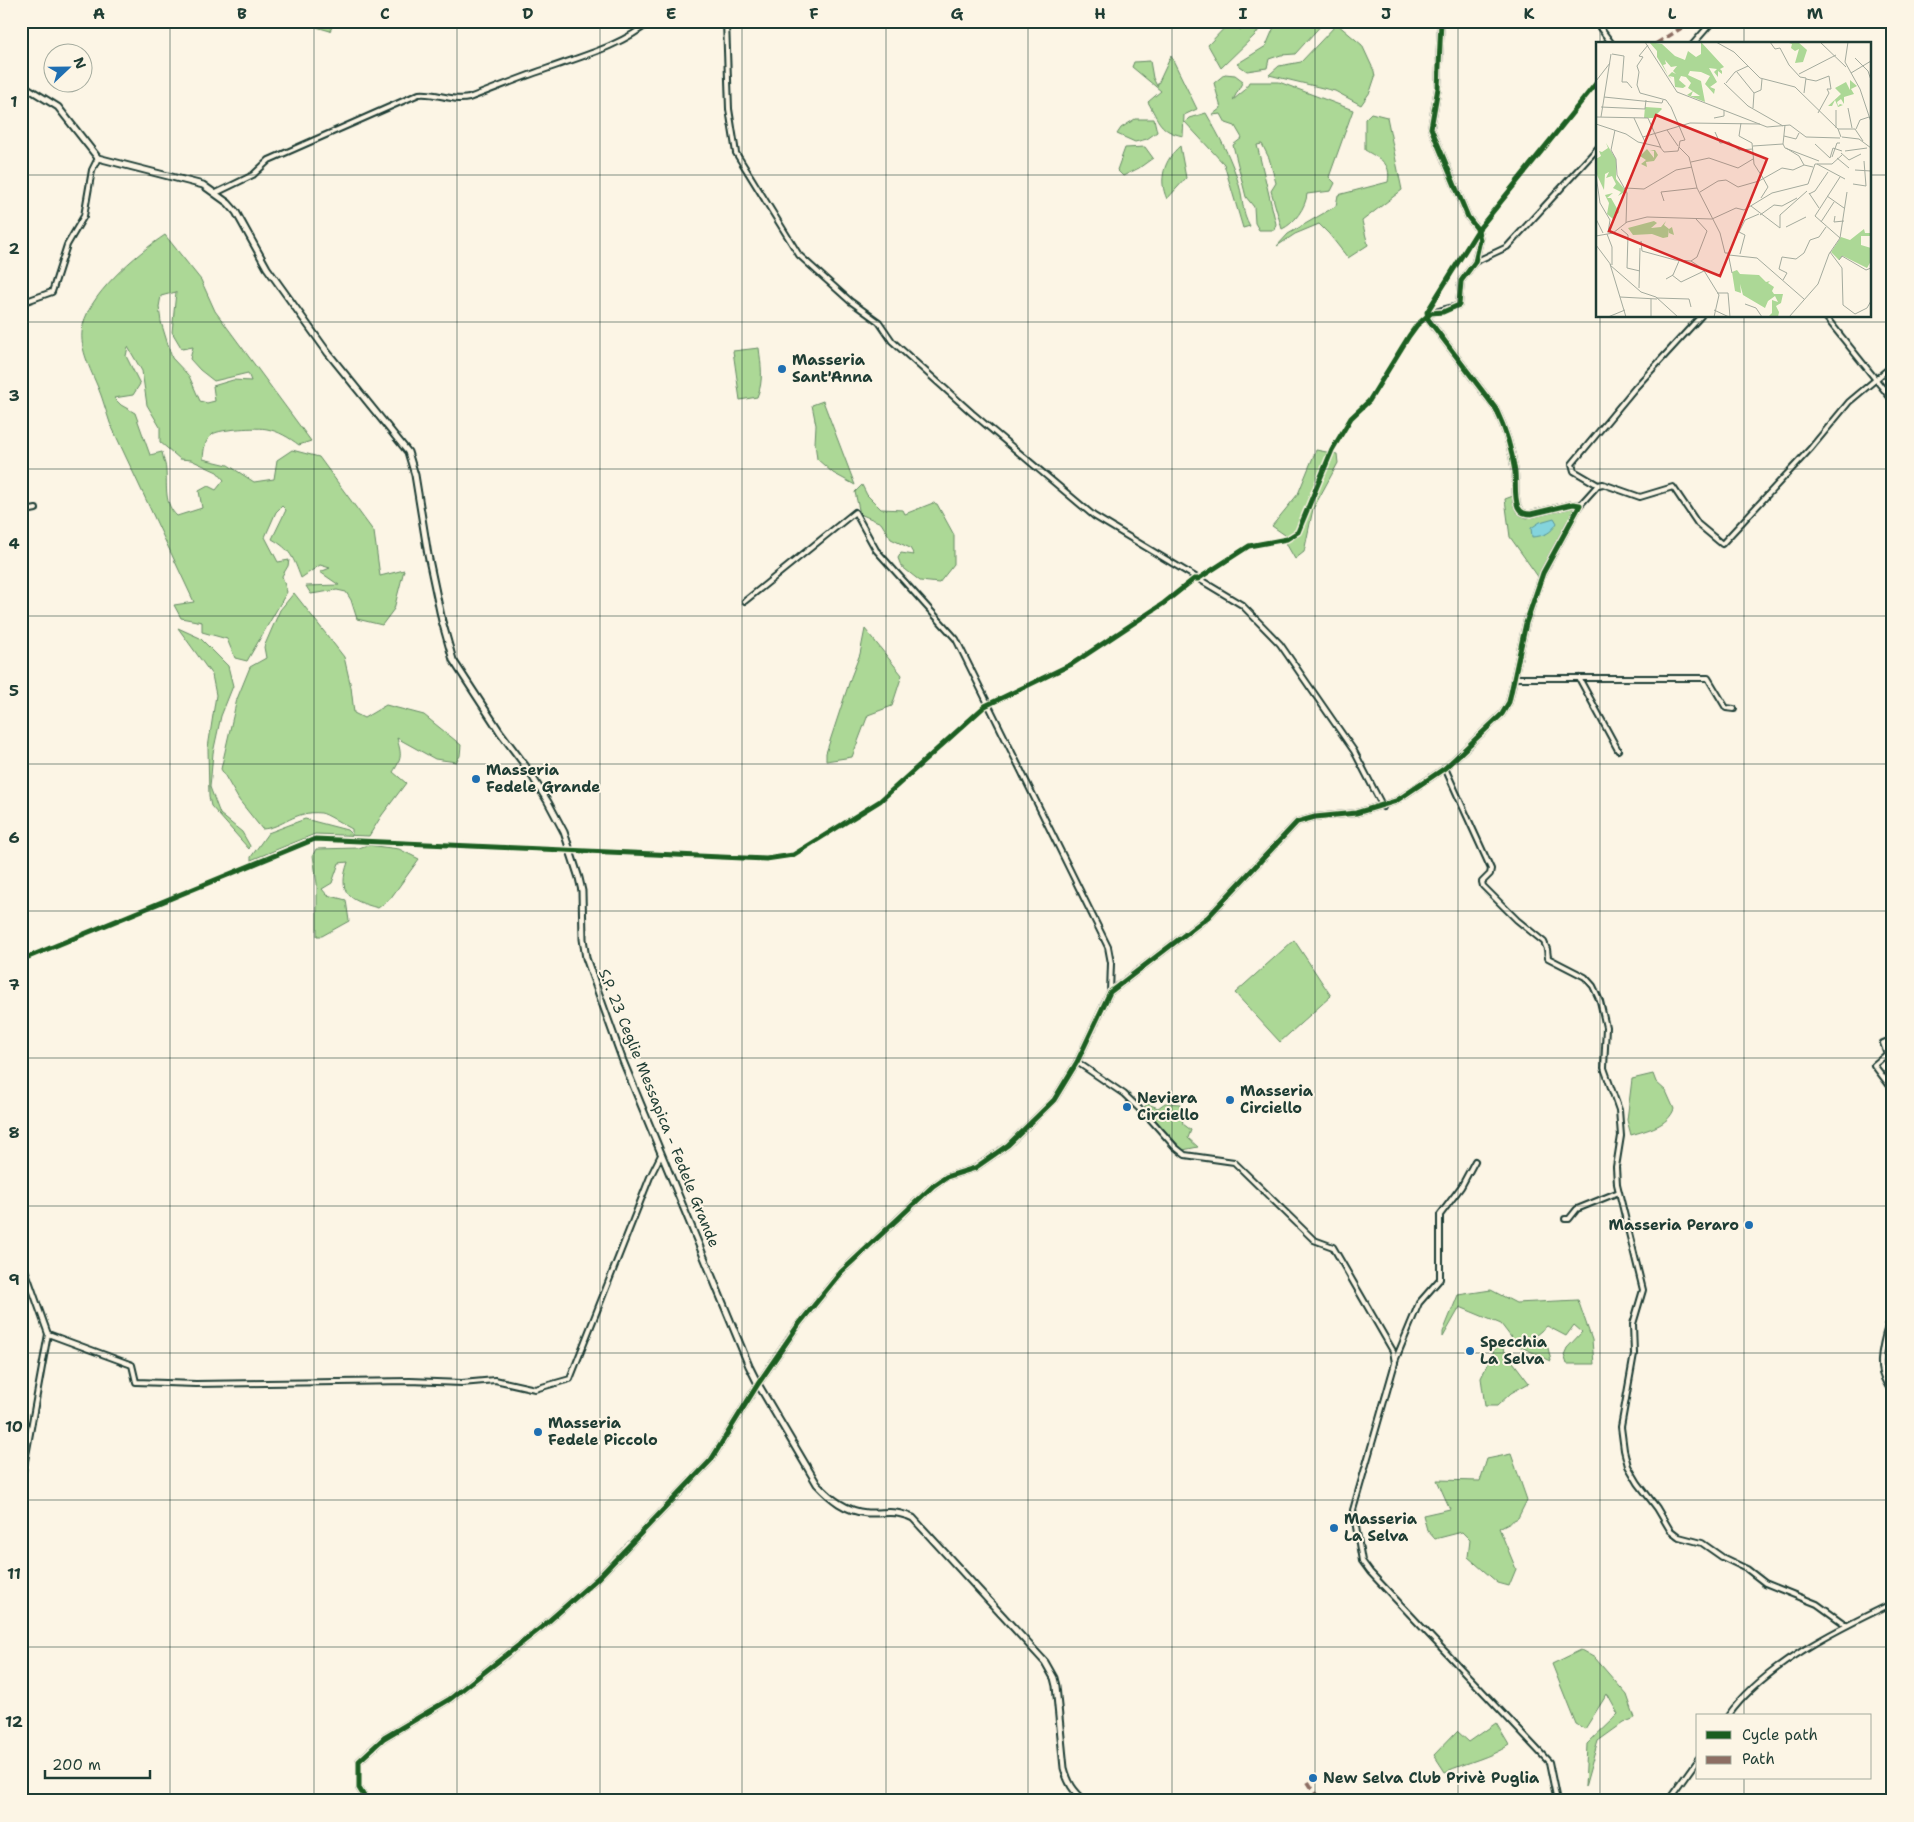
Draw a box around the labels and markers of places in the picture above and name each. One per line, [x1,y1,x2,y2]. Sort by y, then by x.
place label: Masseria Sant'Anna [792,350,873,387]
marker: Masseria Sant'Anna [776,363,788,375]
place label: Masseria Fedele Grande [486,760,600,797]
marker: Masseria Fedele Grande [470,773,482,785]
place label: Masseria Circiello [1240,1081,1314,1118]
place label: Neviera Circiello [1137,1088,1199,1125]
marker: Masseria Circiello [1224,1094,1236,1106]
marker: Neviera Circiello [1121,1101,1133,1113]
place label: Masseria Peraro [1609,1215,1739,1235]
marker: Masseria Peraro [1743,1219,1755,1231]
place label: Specchia La Selva [1480,1332,1548,1369]
marker: Specchia La Selva [1464,1345,1476,1357]
place label: Masseria Fedele Piccolo [548,1413,658,1450]
marker: Masseria Fedele Piccolo [532,1426,544,1438]
place label: Masseria La Selva [1344,1509,1418,1546]
marker: Masseria La Selva [1328,1522,1340,1534]
place label: New Selva Club Privè Puglia [1323,1768,1540,1788]
marker: New Selva Club Privè Puglia [1307,1772,1319,1784]

